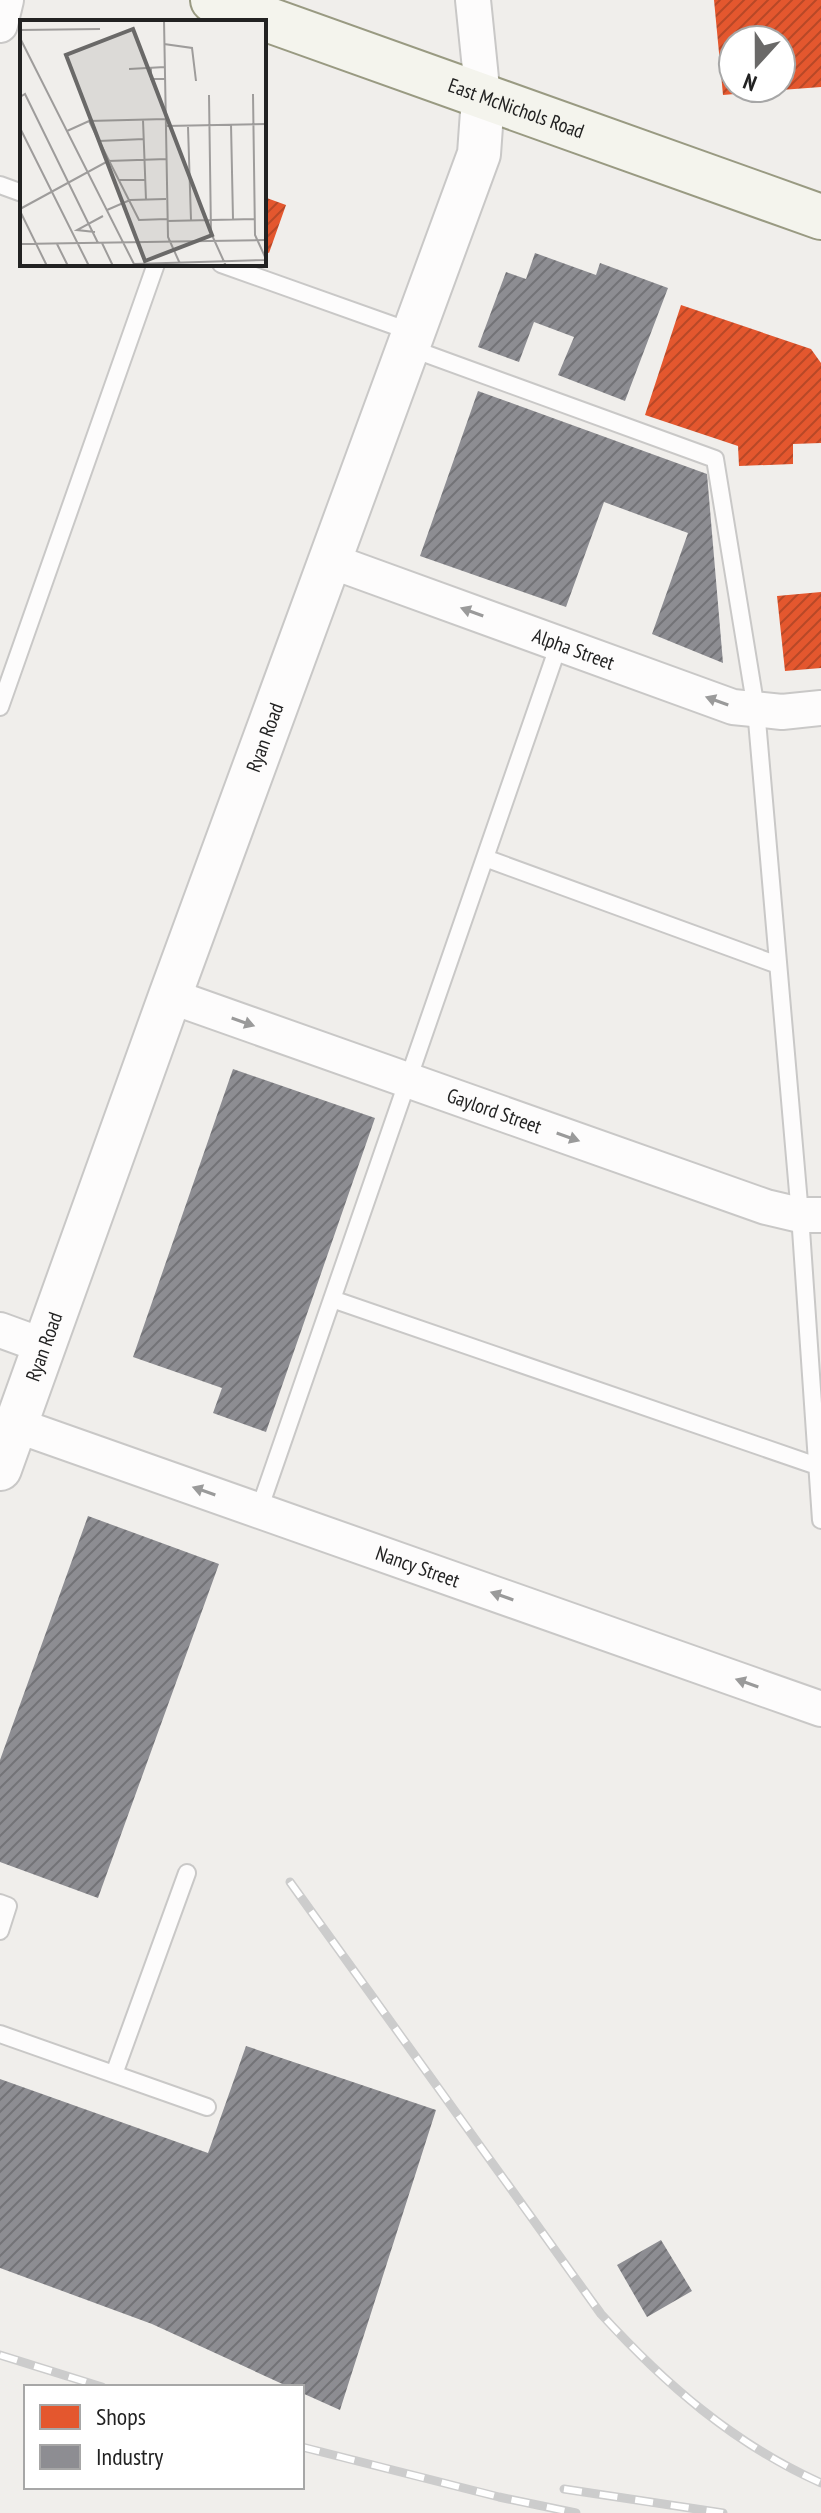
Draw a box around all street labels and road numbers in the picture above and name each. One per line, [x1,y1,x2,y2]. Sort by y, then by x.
street label: East McNichols Road [445,72,588,144]
street label: Alpha Street [529,622,619,676]
street label: Ryan Road [240,699,289,776]
street label: Gaylord Street [444,1082,546,1140]
street label: Ryan Road [20,1308,68,1385]
street label: Nancy Street [372,1540,464,1594]

